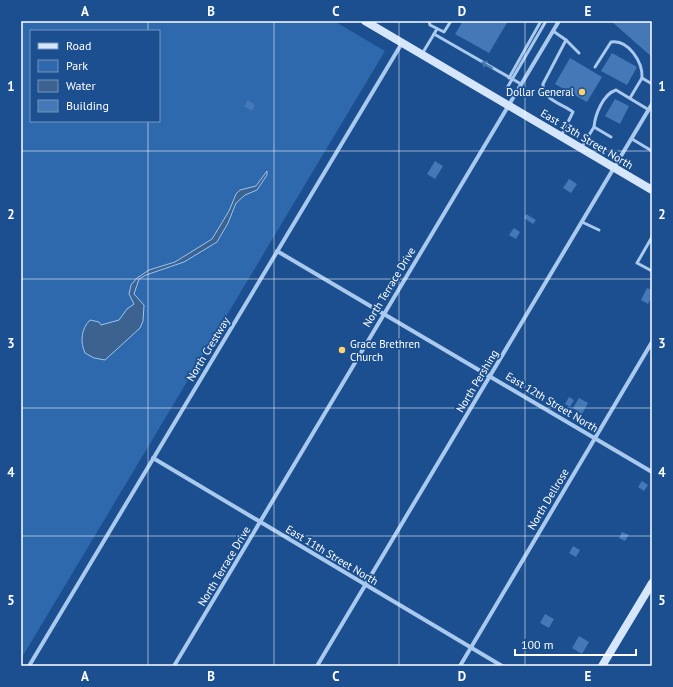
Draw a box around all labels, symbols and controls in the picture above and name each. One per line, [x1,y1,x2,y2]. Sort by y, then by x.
text: A [81,3,89,20]
text: B [207,3,215,20]
text: C [332,3,340,20]
text: D [458,3,466,20]
text: E [585,3,592,20]
legend [30,30,160,122]
text: Road [66,38,91,53]
text: Park [66,58,88,73]
one-way arrow [481,60,493,68]
text: 1 [7,78,15,95]
text: Water [66,78,96,93]
text: 1 [658,78,666,95]
place label: Dollar General [506,85,575,99]
marker: Dollar General [577,87,587,97]
text: Building [66,98,109,113]
street label: East 13th Street North [538,106,636,172]
text: 2 [7,206,15,223]
text: 2 [658,206,666,223]
street label: North Terrace Drive [360,244,419,330]
street label: North Crestway [183,314,233,384]
text: 3 [7,335,15,352]
text: 3 [658,335,666,352]
place label: Grace Brethren Church [350,337,420,364]
marker: Grace Brethren Church [337,345,347,355]
street label: North Pershing [453,347,501,415]
street label: East 12th Street North [503,369,601,435]
text: 4 [7,464,15,481]
text: 4 [658,464,666,481]
street label: North Dellrose [524,465,572,532]
street label: East 11th Street North [283,522,381,588]
street label: North Terrace Drive [195,523,254,609]
text: 5 [7,592,15,609]
text: 5 [658,592,666,609]
scale bar [515,631,636,657]
text: 100 m [521,637,554,652]
text: A [81,668,89,685]
text: B [207,668,215,685]
text: C [332,668,340,685]
text: D [458,668,466,685]
text: E [585,668,592,685]

